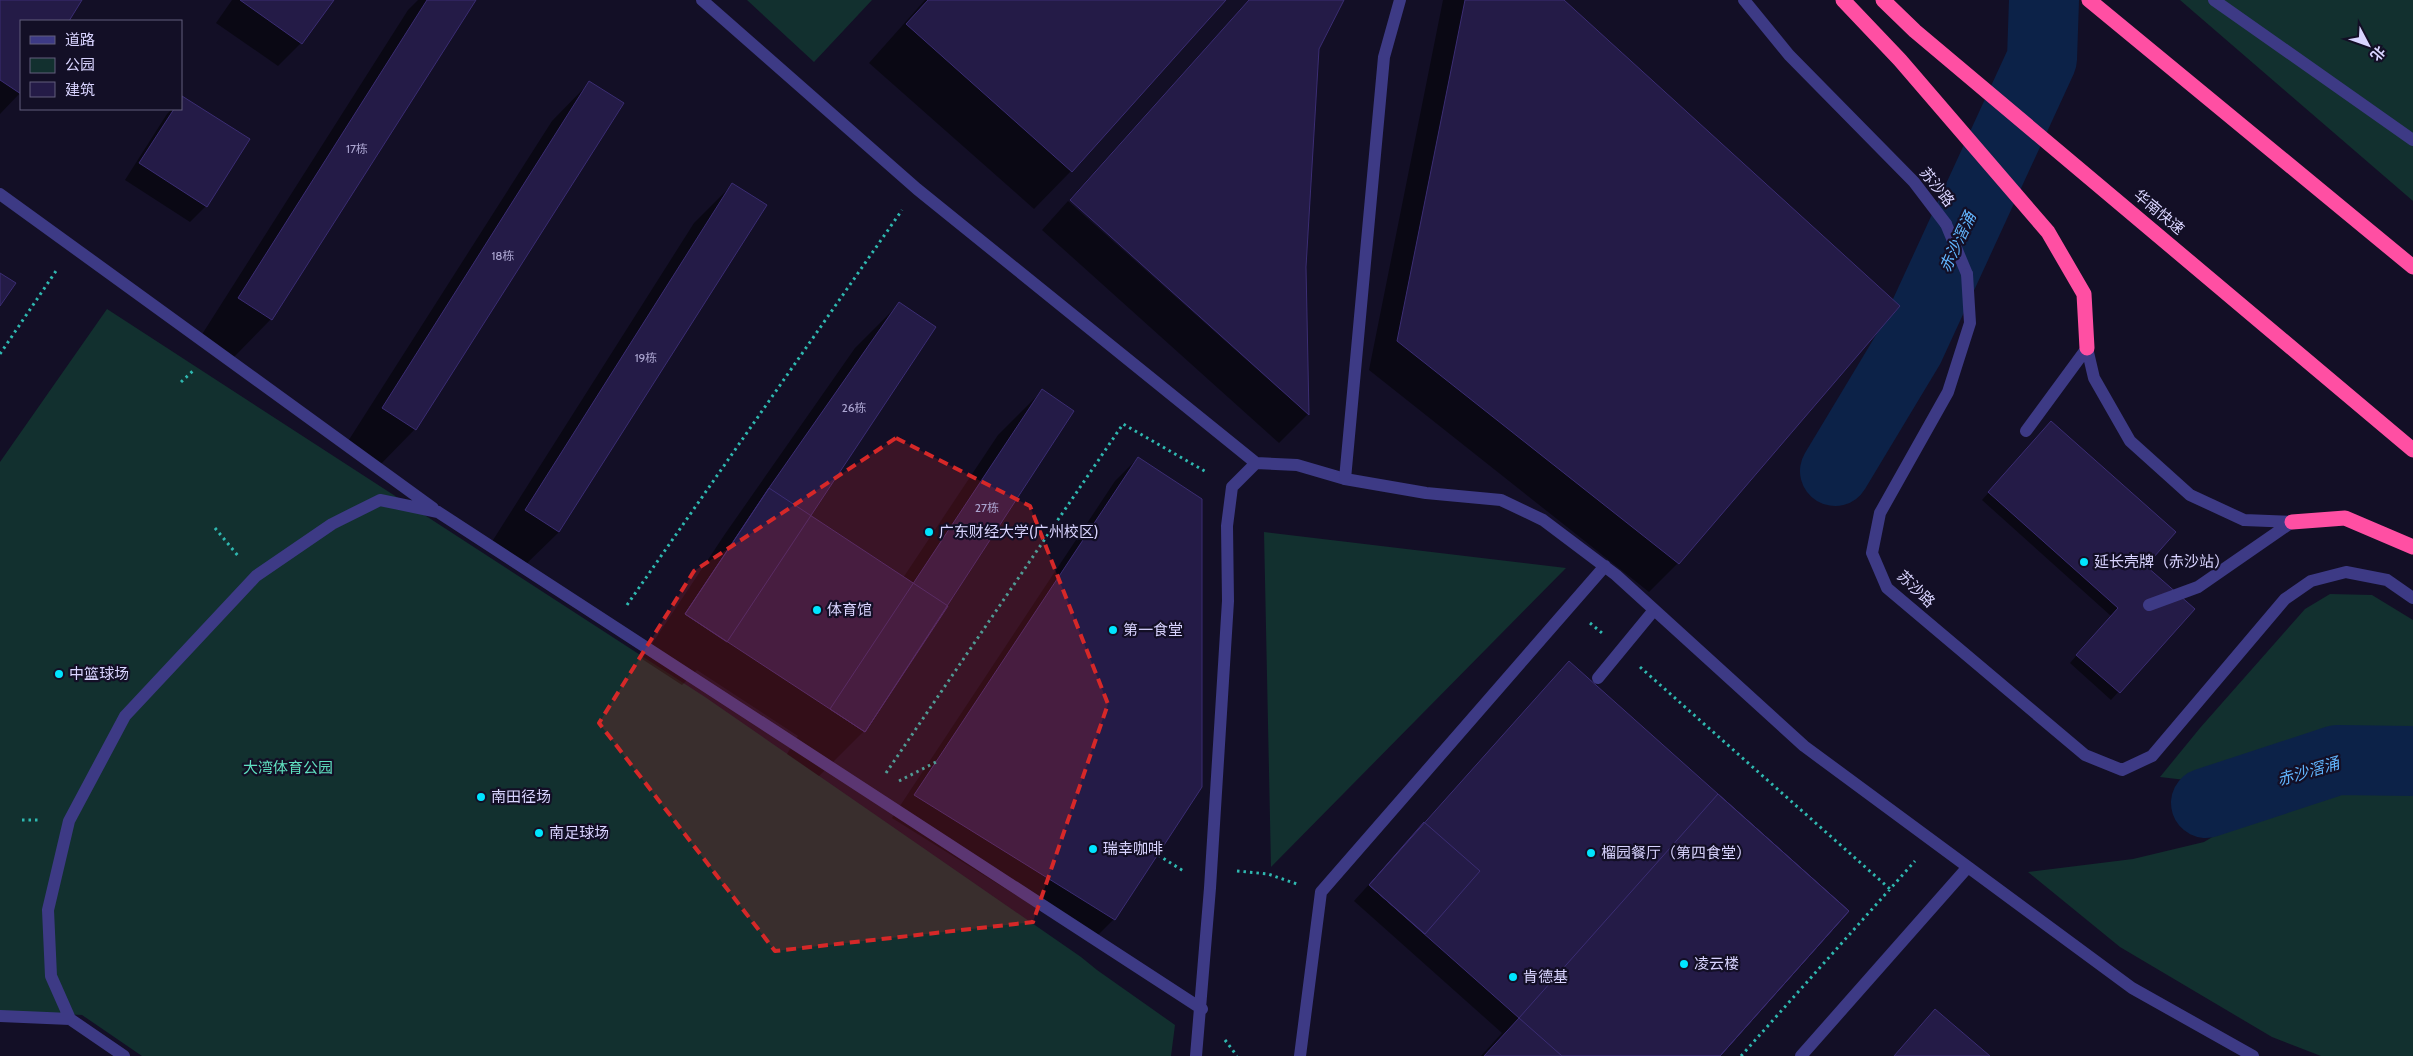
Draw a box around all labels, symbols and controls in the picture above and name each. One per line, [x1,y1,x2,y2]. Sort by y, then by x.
legend [20,20,182,110]
north arrow [2343,20,2393,70]
text: 道路 [65,31,95,49]
text: 北 [2366,42,2389,65]
text: 公园 [65,56,95,74]
text: 建筑 [65,81,95,99]
house number: 17栋 [346,141,368,156]
street label: 苏沙路 [1916,164,1958,210]
street label: 华南快速 [2130,186,2188,238]
water label: 赤沙滘涌 [1935,207,1980,275]
house number: 18栋 [491,248,515,263]
house number: 19栋 [635,350,657,365]
house number: 26栋 [841,400,867,415]
house number: 27栋 [975,500,999,515]
place label: 广东财经大学(广州校区) [939,523,1098,541]
marker: 广东财经大学(广州校区) [923,526,935,538]
place label: 延长壳牌（赤沙站） [2094,553,2229,571]
marker: 延长壳牌（赤沙站） [2078,556,2090,568]
street label: 苏沙路 [1894,567,1938,611]
place label: 体育馆 [827,601,872,619]
marker: 体育馆 [811,604,823,616]
place label: 第一食堂 [1123,621,1183,639]
marker: 第一食堂 [1107,624,1119,636]
place label: 中篮球场 [69,665,129,683]
marker: 中篮球场 [53,668,65,680]
water label: 赤沙滘涌 [2275,753,2343,789]
park label: 大湾体育公园 [243,759,333,777]
place label: 南田径场 [491,788,551,806]
marker: 南田径场 [475,791,487,803]
place label: 南足球场 [549,824,609,842]
marker: 南足球场 [533,827,545,839]
place label: 瑞幸咖啡 [1103,840,1163,858]
marker: 瑞幸咖啡 [1087,843,1099,855]
place label: 榴园餐厅（第四食堂） [1601,844,1751,862]
marker: 榴园餐厅（第四食堂） [1585,847,1597,859]
place label: 凌云楼 [1694,955,1739,973]
marker: 凌云楼 [1678,958,1690,970]
place label: 肯德基 [1523,968,1568,986]
marker: 肯德基 [1507,971,1519,983]

